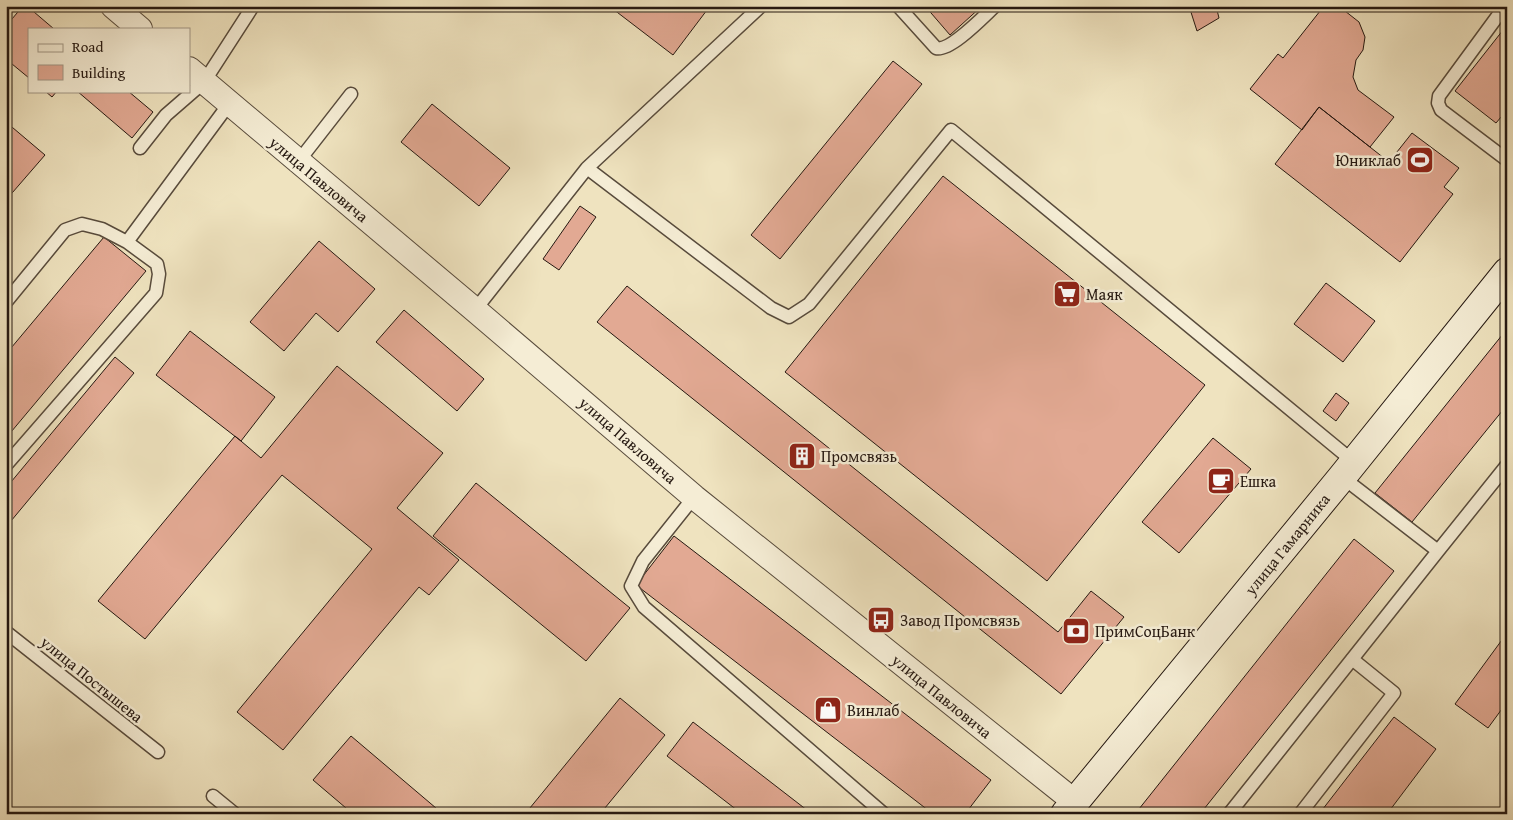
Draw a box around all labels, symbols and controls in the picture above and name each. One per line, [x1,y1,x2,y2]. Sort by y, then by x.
legend [28,28,190,92]
text: Road [72,36,103,57]
text: Building [72,62,126,83]
street label: улица Павловича [263,130,374,228]
sports icon: Юниклаб [1405,145,1435,175]
place label: Юниклаб [1336,148,1401,172]
supermarket icon: Маяк [1052,279,1082,309]
place label: Маяк [1086,282,1123,306]
street label: улица Павловича [573,390,683,490]
building icon: Промсвязь [787,441,817,471]
place label: Промсвязь [821,444,897,468]
cafe icon: Ешка [1206,466,1236,496]
place label: Ешка [1240,469,1277,493]
street label: улица Гамарника [1238,488,1336,601]
bus stop icon: Завод Промсвязь [866,605,896,635]
place label: Завод Промсвязь [900,608,1021,632]
bank icon: ПримСоцБанк [1061,616,1091,646]
place label: ПримСоцБанк [1095,619,1196,643]
street label: улица Постышева [35,629,149,728]
street label: улица Павловича [886,647,998,744]
shop icon: Винлаб [813,695,843,725]
place label: Винлаб [847,698,899,722]

